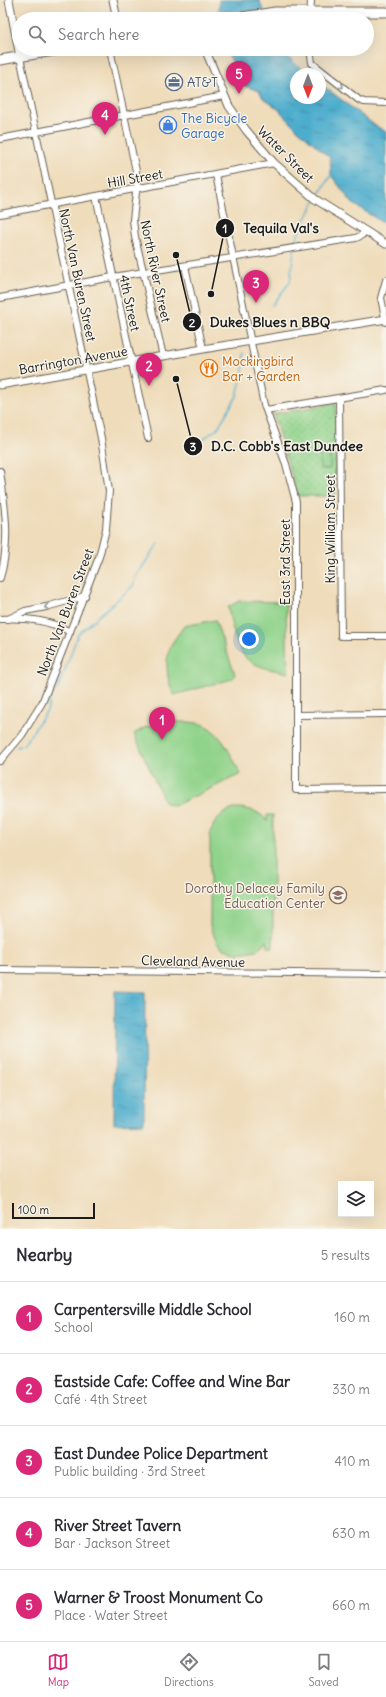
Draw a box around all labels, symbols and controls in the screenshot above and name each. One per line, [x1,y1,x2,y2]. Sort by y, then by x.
search box [12,12,374,56]
icon: search [26,23,48,45]
text: Search here [58,25,139,44]
pin: 5 [226,61,252,94]
north arrow [290,68,326,104]
office icon: AT&T [164,72,184,92]
place label: AT&T [187,74,218,91]
one-way arrow [336,81,343,88]
pin: 4 [92,102,118,135]
place label: The Bicycle Garage [181,110,247,142]
shop icon: The Bicycle Garage [158,115,178,135]
street label: Water Street [254,122,318,187]
street label: Hill Street [106,165,165,192]
street label: North Van Buren Street [55,207,100,344]
callout: Tequila Val's [215,215,326,241]
street label: North River Street [136,218,175,324]
text: Tequila Val's [243,219,319,237]
text: 1 [223,221,227,236]
pin: 3 [243,270,269,303]
street label: 4th Street [115,273,144,333]
callout: Dukes Blues n BBQ [182,309,338,335]
text: Dukes Blues n BBQ [210,313,331,331]
text: 2 [189,315,196,330]
street label: Barrington Avenue [17,343,129,378]
pin: 2 [136,353,162,386]
place label: Mockingbird Bar + Garden [222,353,301,385]
restaurant icon: Mockingbird Bar + Garden [199,358,219,378]
callout: D.C. Cobb's East Dundee [183,433,371,459]
text: D.C. Cobb's East Dundee [211,437,364,455]
text: 3 [190,439,197,454]
street label: King William Street [322,474,339,583]
street label: East 3rd Street [277,518,294,605]
street label: North Van Buren Street [33,545,98,678]
one-way arrow [44,602,51,610]
your location [239,629,259,649]
pin: 1 [149,707,175,740]
place label: Dorothy Delacey Family Education Center [185,880,326,912]
school or university icon: Dorothy Delacey Family Education Center [328,885,348,905]
street label: Cleveland Avenue [141,952,245,971]
map controls [338,1181,374,1217]
button: layers [338,1181,374,1217]
scale bar [12,1201,95,1220]
text: 100 m [18,1203,49,1217]
text: Nearby [16,1244,72,1266]
text: 5 results [321,1247,370,1264]
text: Carpentersville Middle School [54,1300,252,1319]
text: 1 [26,1309,32,1326]
text: 160 m [334,1309,370,1326]
text: School [54,1319,93,1336]
text: Eastside Cafe: Coffee and Wine Bar [54,1372,290,1391]
text: 2 [25,1381,33,1398]
text: 330 m [332,1381,370,1398]
text: Café · 4th Street [54,1391,147,1408]
text: East Dundee Police Department [54,1444,268,1463]
text: 3 [25,1453,33,1470]
text: 410 m [334,1453,370,1470]
text: Public building · 3rd Street [54,1463,205,1480]
text: River Street Tavern [54,1516,181,1535]
text: 4 [25,1525,33,1542]
text: 630 m [332,1525,370,1542]
text: Bar · Jackson Street [54,1535,170,1552]
text: Warner & Troost Monument Co [54,1588,263,1607]
text: 5 [25,1597,33,1614]
text: 660 m [332,1597,370,1614]
text: Place · Water Street [54,1607,168,1624]
tab: Map [47,1651,69,1689]
tab: Directions [164,1651,214,1689]
tab: Saved [308,1651,339,1689]

